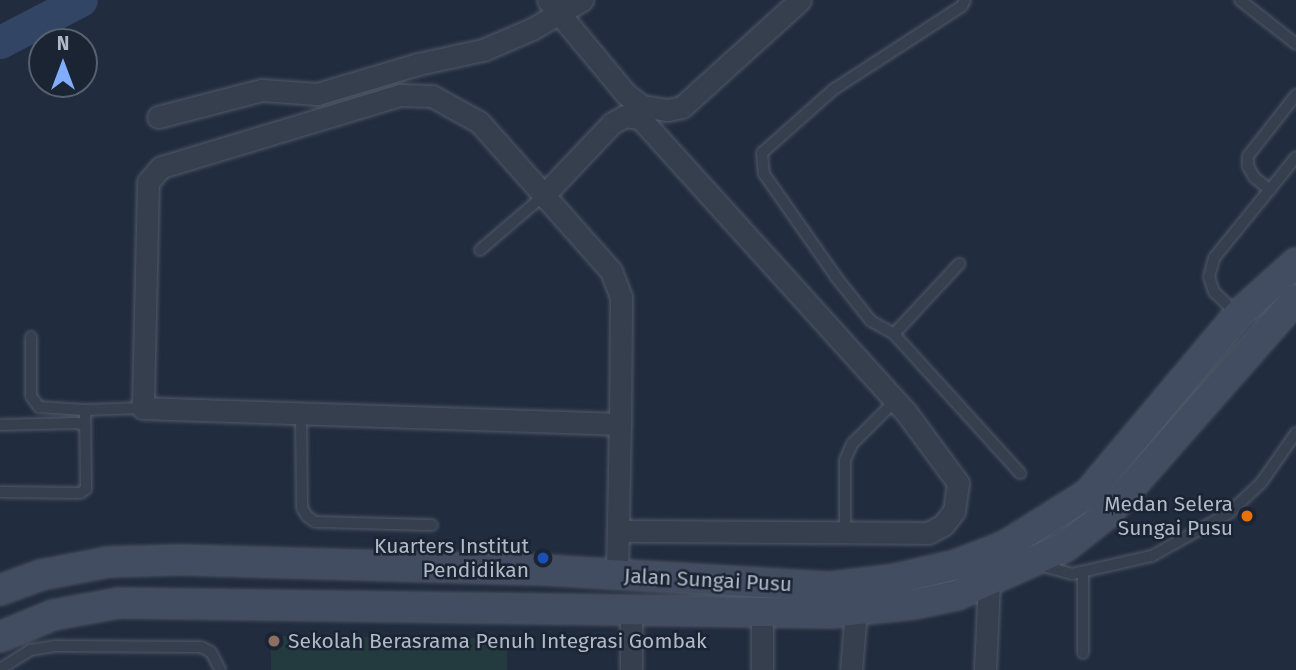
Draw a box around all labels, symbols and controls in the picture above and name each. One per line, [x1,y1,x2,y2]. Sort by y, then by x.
north arrow [28,28,98,98]
text: N [57,32,69,55]
place label: Medan Selera Sungai Pusu [1104,491,1233,541]
marker: Medan Selera Sungai Pusu [1239,508,1255,524]
place label: Kuarters Institut Pendidikan [374,533,529,583]
marker: Kuarters Institut Pendidikan [535,550,551,566]
street label: Jalan Sungai Pusu [623,563,793,597]
place label: Sekolah Berasrama Penuh Integrasi Gombak [288,628,707,654]
marker: Sekolah Berasrama Penuh Integrasi Gombak [266,633,282,649]

